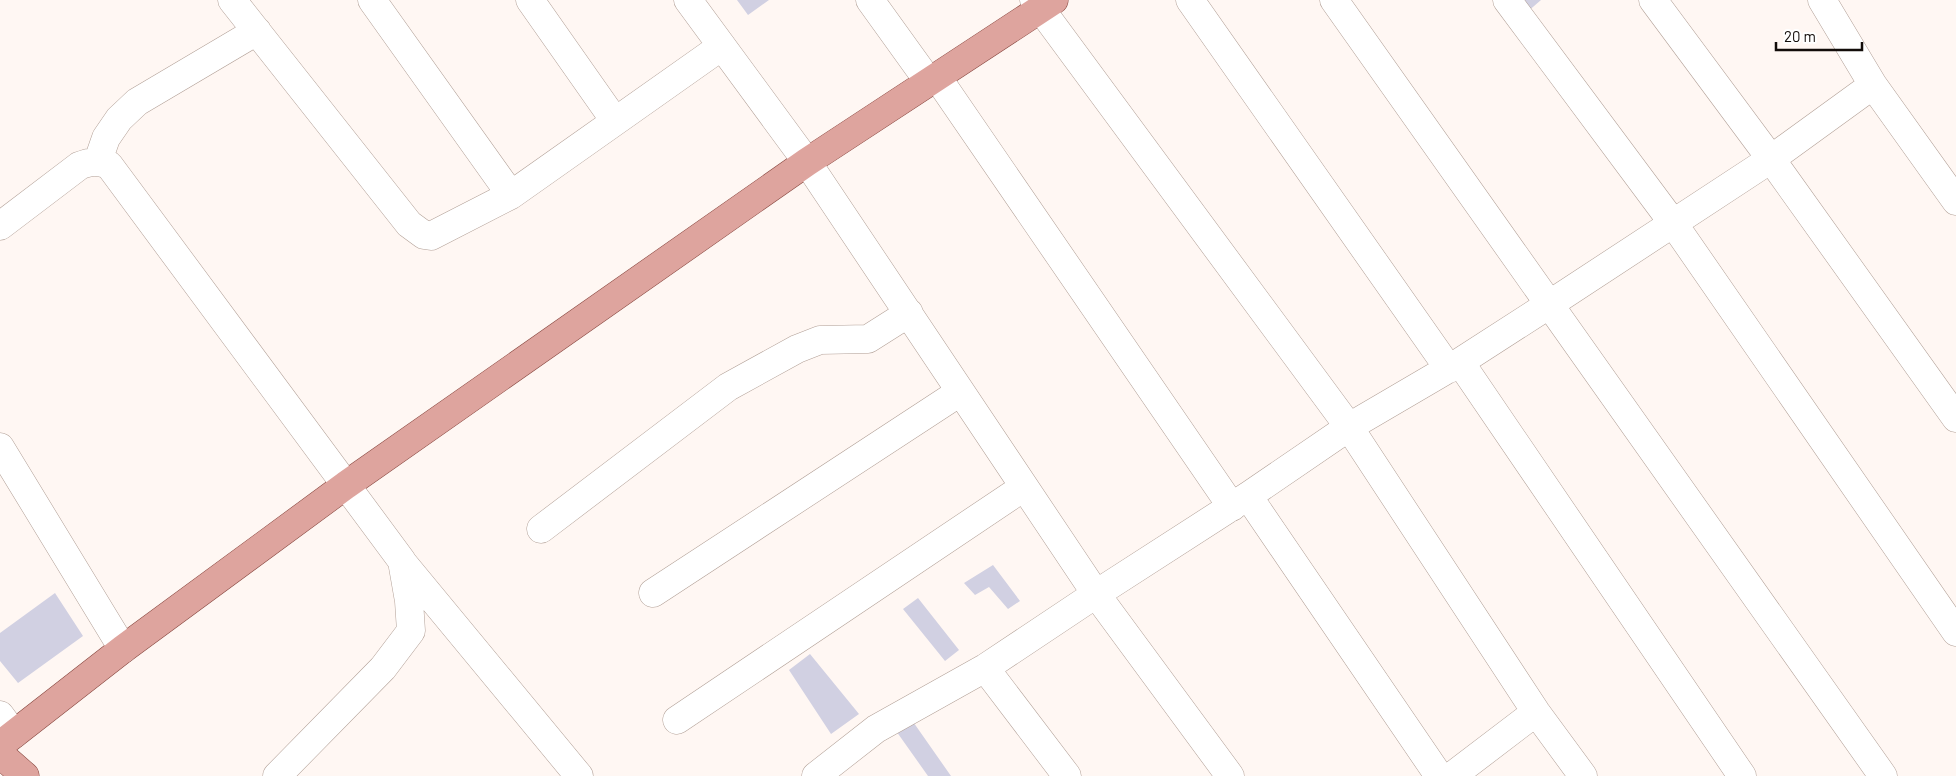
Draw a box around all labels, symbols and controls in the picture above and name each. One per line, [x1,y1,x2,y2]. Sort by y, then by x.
scale bar [1776,20,1862,52]
text: 20 m [1784,27,1816,45]

